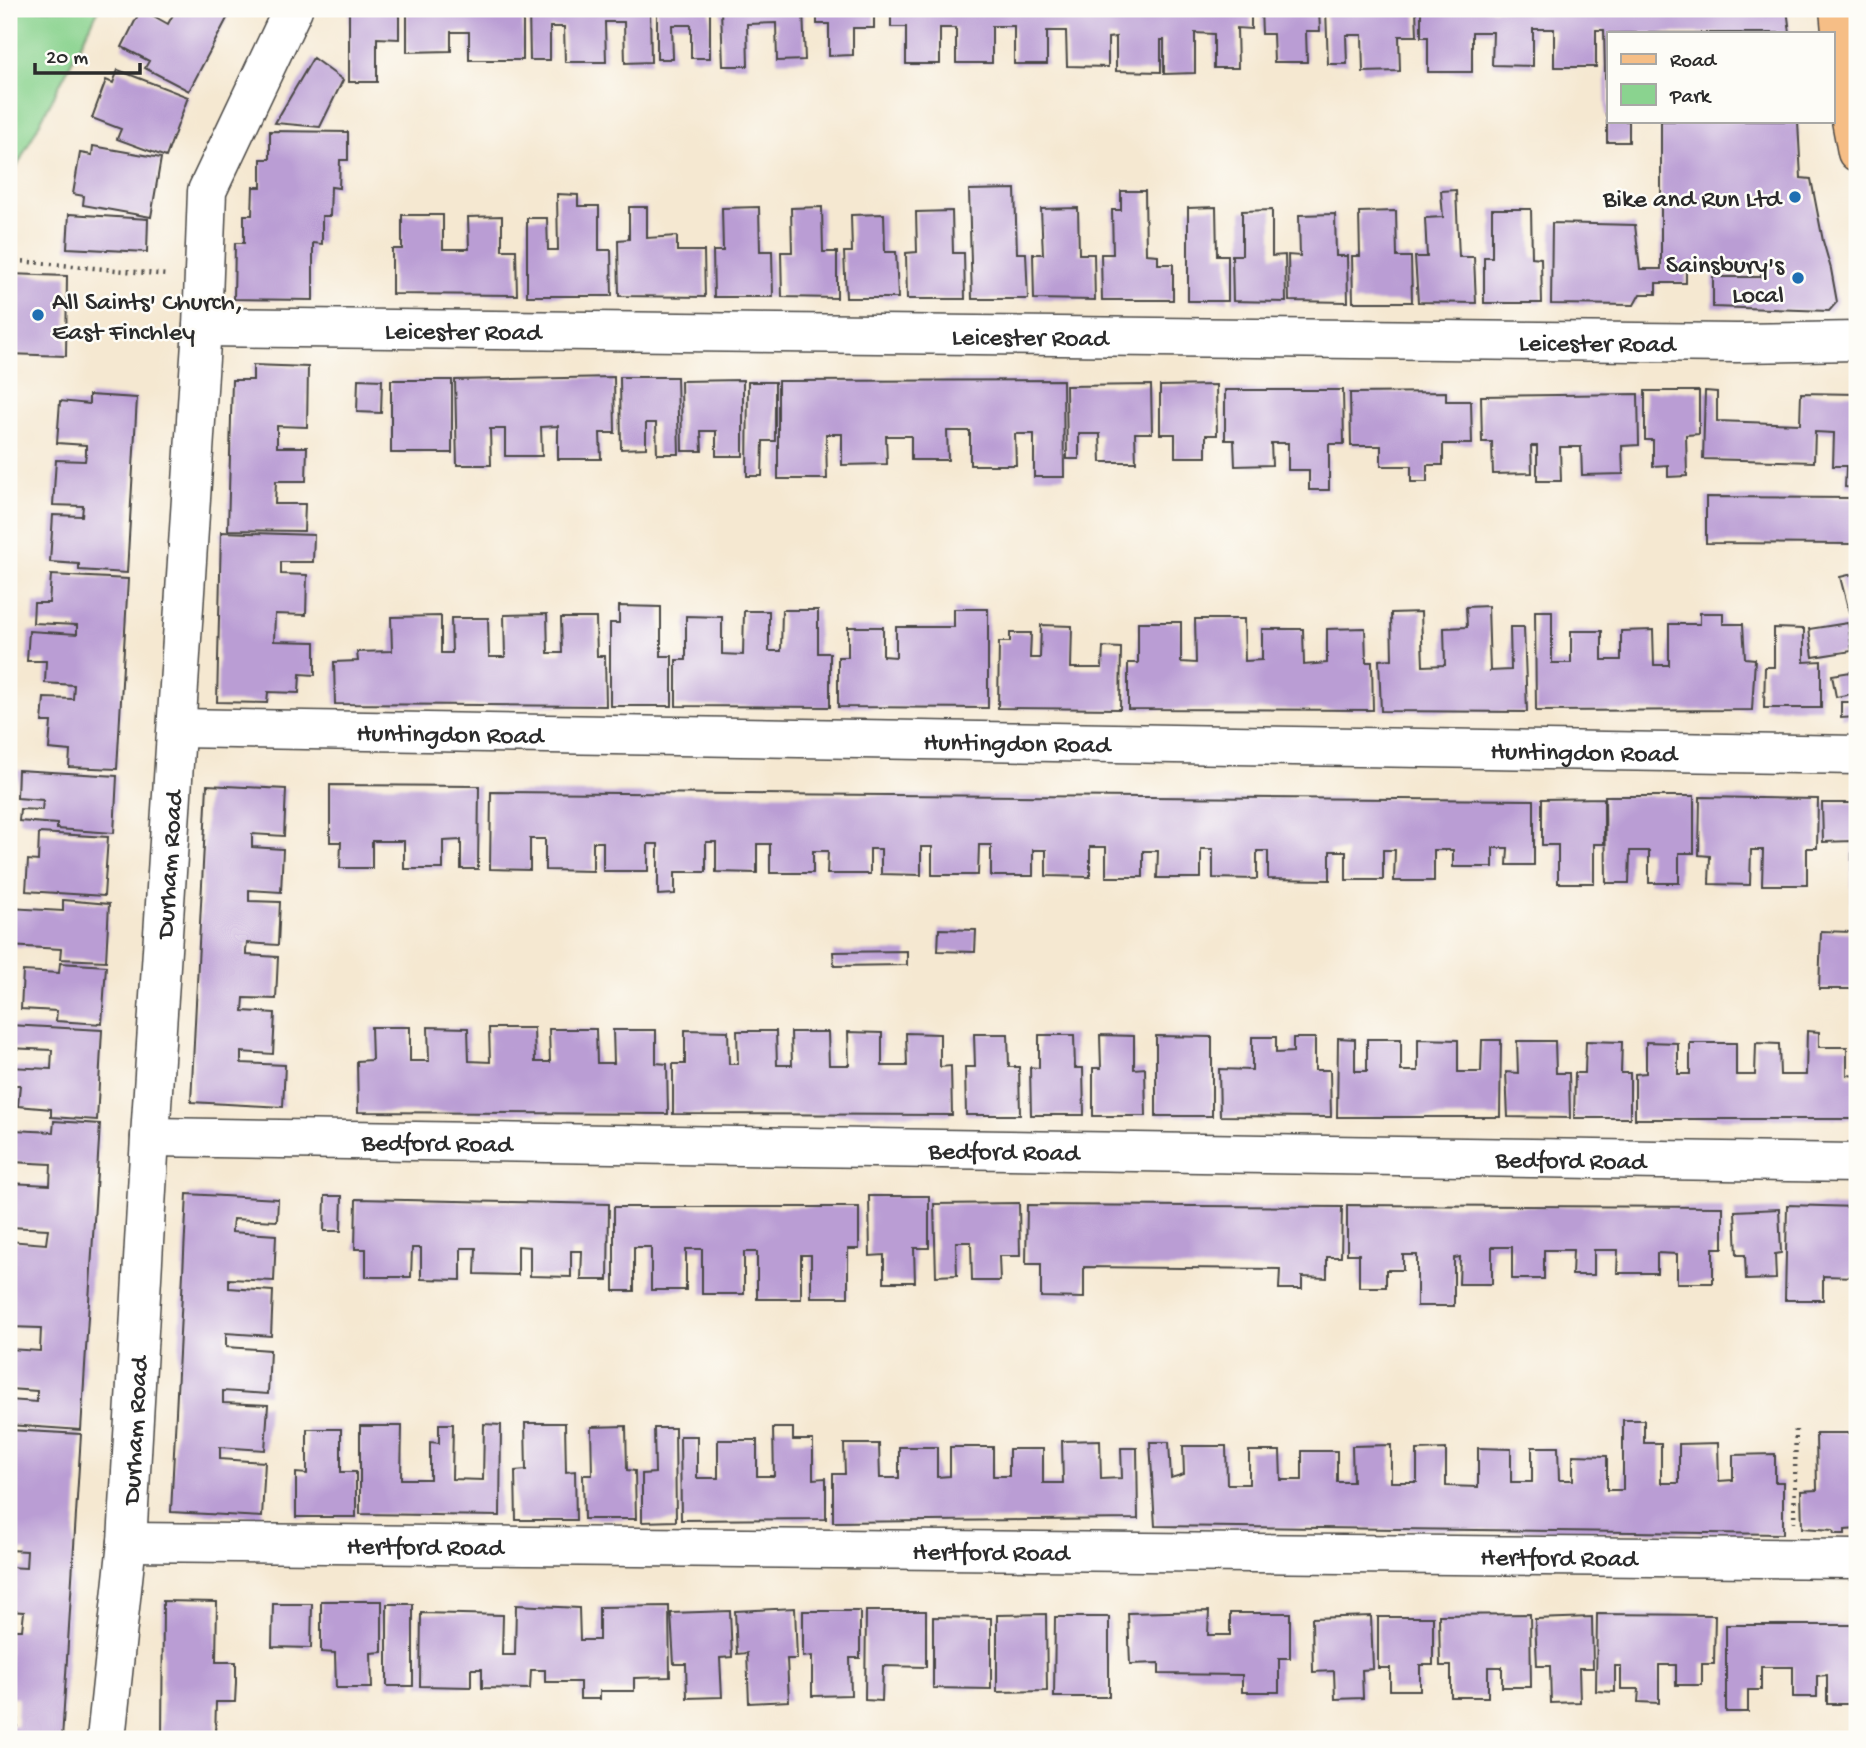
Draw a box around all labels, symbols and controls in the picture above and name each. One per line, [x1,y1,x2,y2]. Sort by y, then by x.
scale bar [35,32,140,76]
legend [1607,32,1834,122]
text: 20 m [46,47,88,72]
text: Road [1670,50,1718,75]
text: Park [1669,86,1713,111]
place label: Bike and Run Ltd [1602,186,1783,217]
marker: Bike and Run Ltd [1787,189,1803,205]
place label: Sainsbury's Local [1666,252,1785,313]
marker: Sainsbury's Local [1790,270,1806,286]
place label: All Saints' Church, East Finchley [52,289,243,350]
marker: All Saints' Church, East Finchley [30,307,46,323]
street label: Leicester Road [384,318,543,351]
street label: Leicester Road [951,324,1110,356]
street label: Leicester Road [1518,330,1677,362]
street label: Huntingdon Road [356,720,545,754]
street label: Huntingdon Road [923,729,1112,763]
street label: Huntingdon Road [1490,738,1679,772]
street label: Durham Road [152,788,192,942]
street label: Bedford Road [360,1129,514,1163]
street label: Bedford Road [927,1138,1081,1171]
street label: Bedford Road [1494,1146,1648,1180]
street label: Durham Road [118,1354,158,1507]
street label: Hertford Road [346,1533,505,1566]
street label: Hertford Road [912,1539,1071,1571]
street label: Hertford Road [1480,1544,1639,1577]

